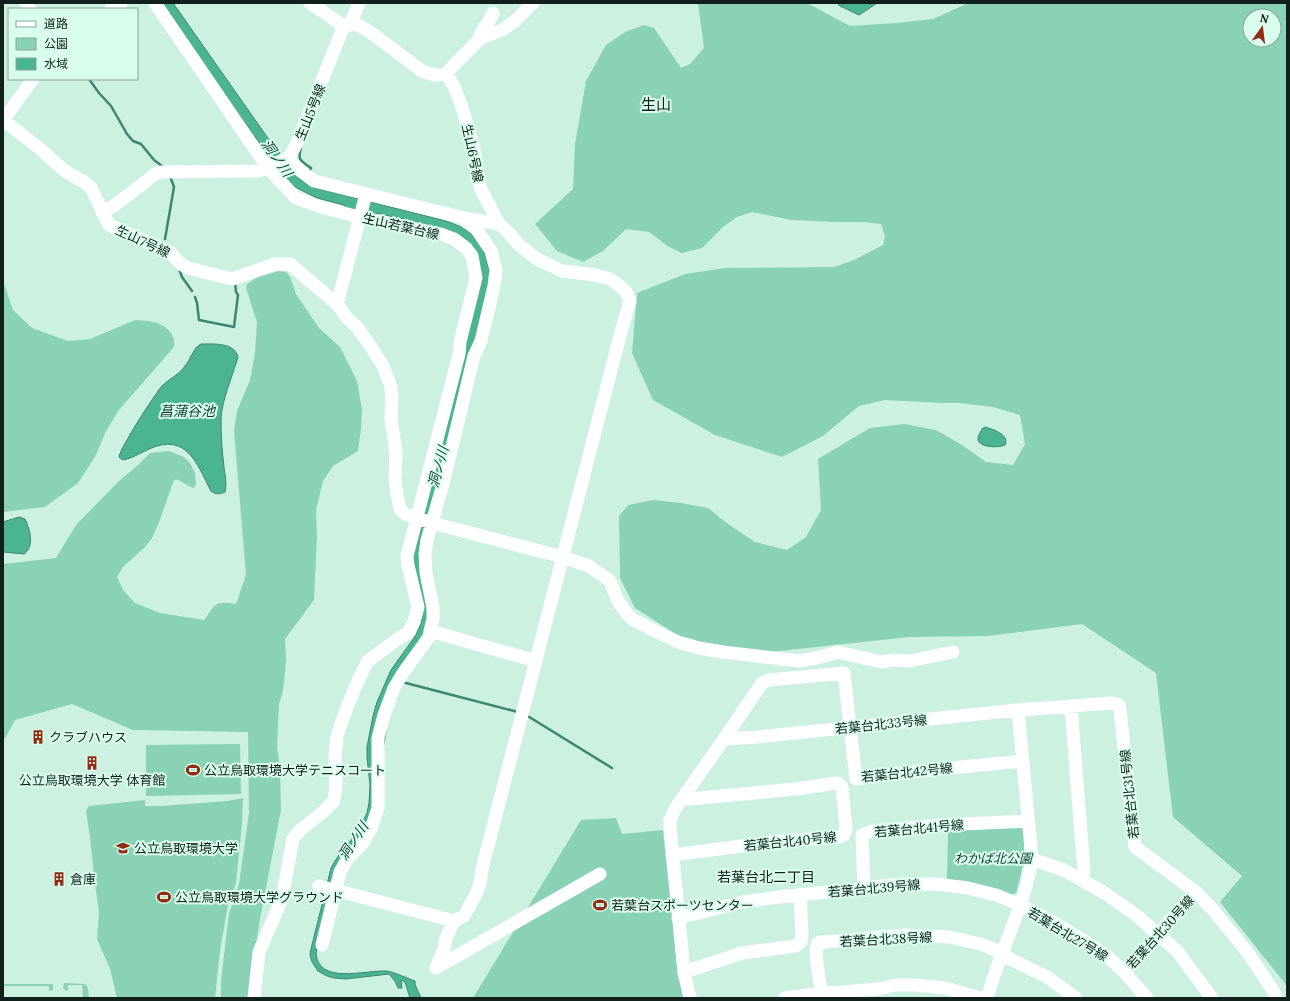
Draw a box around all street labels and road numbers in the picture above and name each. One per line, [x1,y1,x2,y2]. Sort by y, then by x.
street label: 生山5号線 [292,82,329,143]
street label: 生山6号線 [458,122,487,184]
street label: 生山若葉台線 [361,209,441,244]
street label: 生山7号線 [113,221,173,261]
street label: 若葉台北33号線 [834,711,928,738]
street label: 若葉台北31号線 [1116,748,1143,840]
street label: 若葉台北42号線 [860,759,954,786]
street label: 若葉台北41号線 [874,816,965,841]
street label: 若葉台北40号線 [743,828,837,855]
street label: 若葉台北39号線 [827,876,921,901]
street label: 若葉台北30号線 [1123,892,1198,973]
street label: 若葉台北27号線 [1024,904,1111,965]
street label: 若葉台北38号線 [839,929,933,950]

